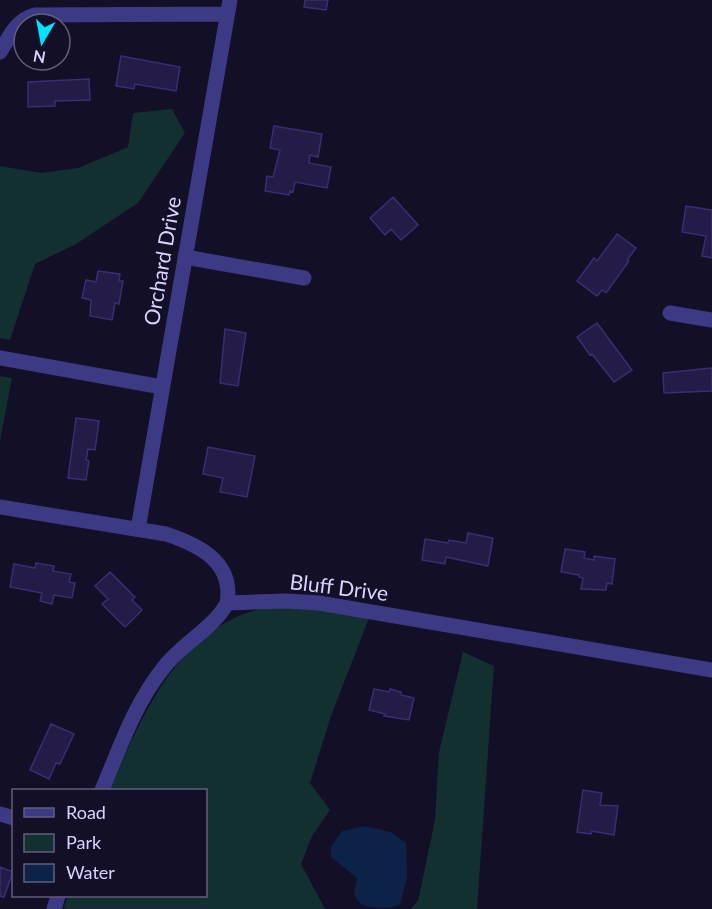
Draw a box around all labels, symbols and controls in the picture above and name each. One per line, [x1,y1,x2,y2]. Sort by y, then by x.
north arrow [12,12,72,72]
text: N [32,47,47,68]
street label: Orchard Drive [138,194,185,327]
street label: Bluff Drive [288,568,390,605]
legend [12,789,207,897]
text: Road [66,801,106,823]
text: Park [66,831,102,853]
text: Water [66,861,115,883]

